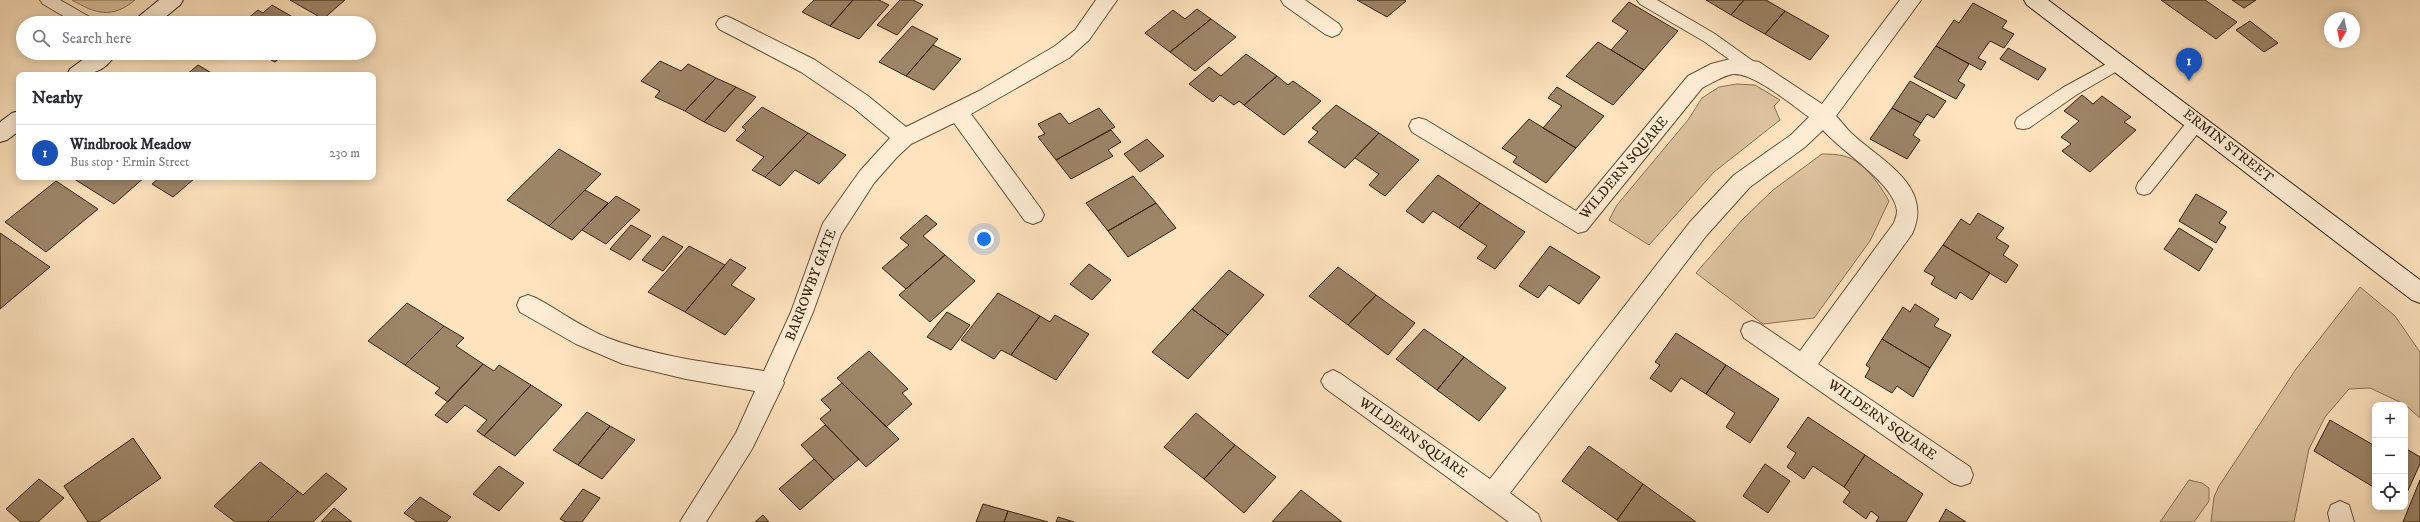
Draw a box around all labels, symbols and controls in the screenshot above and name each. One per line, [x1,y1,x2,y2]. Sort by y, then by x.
north arrow [2324,12,2360,48]
search box [16,16,376,60]
icon: search [30,27,52,49]
text: Search here [62,29,131,48]
pin: 1 [2176,48,2202,81]
text: Nearby [32,87,82,109]
street label: ERMIN STREET [2179,105,2277,187]
street label: WILDERN SQUARE [1575,113,1672,224]
text: Windbrook Meadow [70,135,191,154]
text: 1 [43,145,47,161]
text: 230 m [329,145,360,161]
text: Bus stop · Ermin Street [70,154,189,170]
street label: BARROWBY GATE [781,226,841,343]
your location [974,229,994,249]
street label: WILDERN SQUARE [1823,375,1940,464]
street label: WILDERN SQUARE [1354,393,1471,482]
map controls [2372,402,2408,510]
button: + [2372,402,2408,438]
button: − [2372,438,2408,474]
button: locate [2372,474,2408,510]

